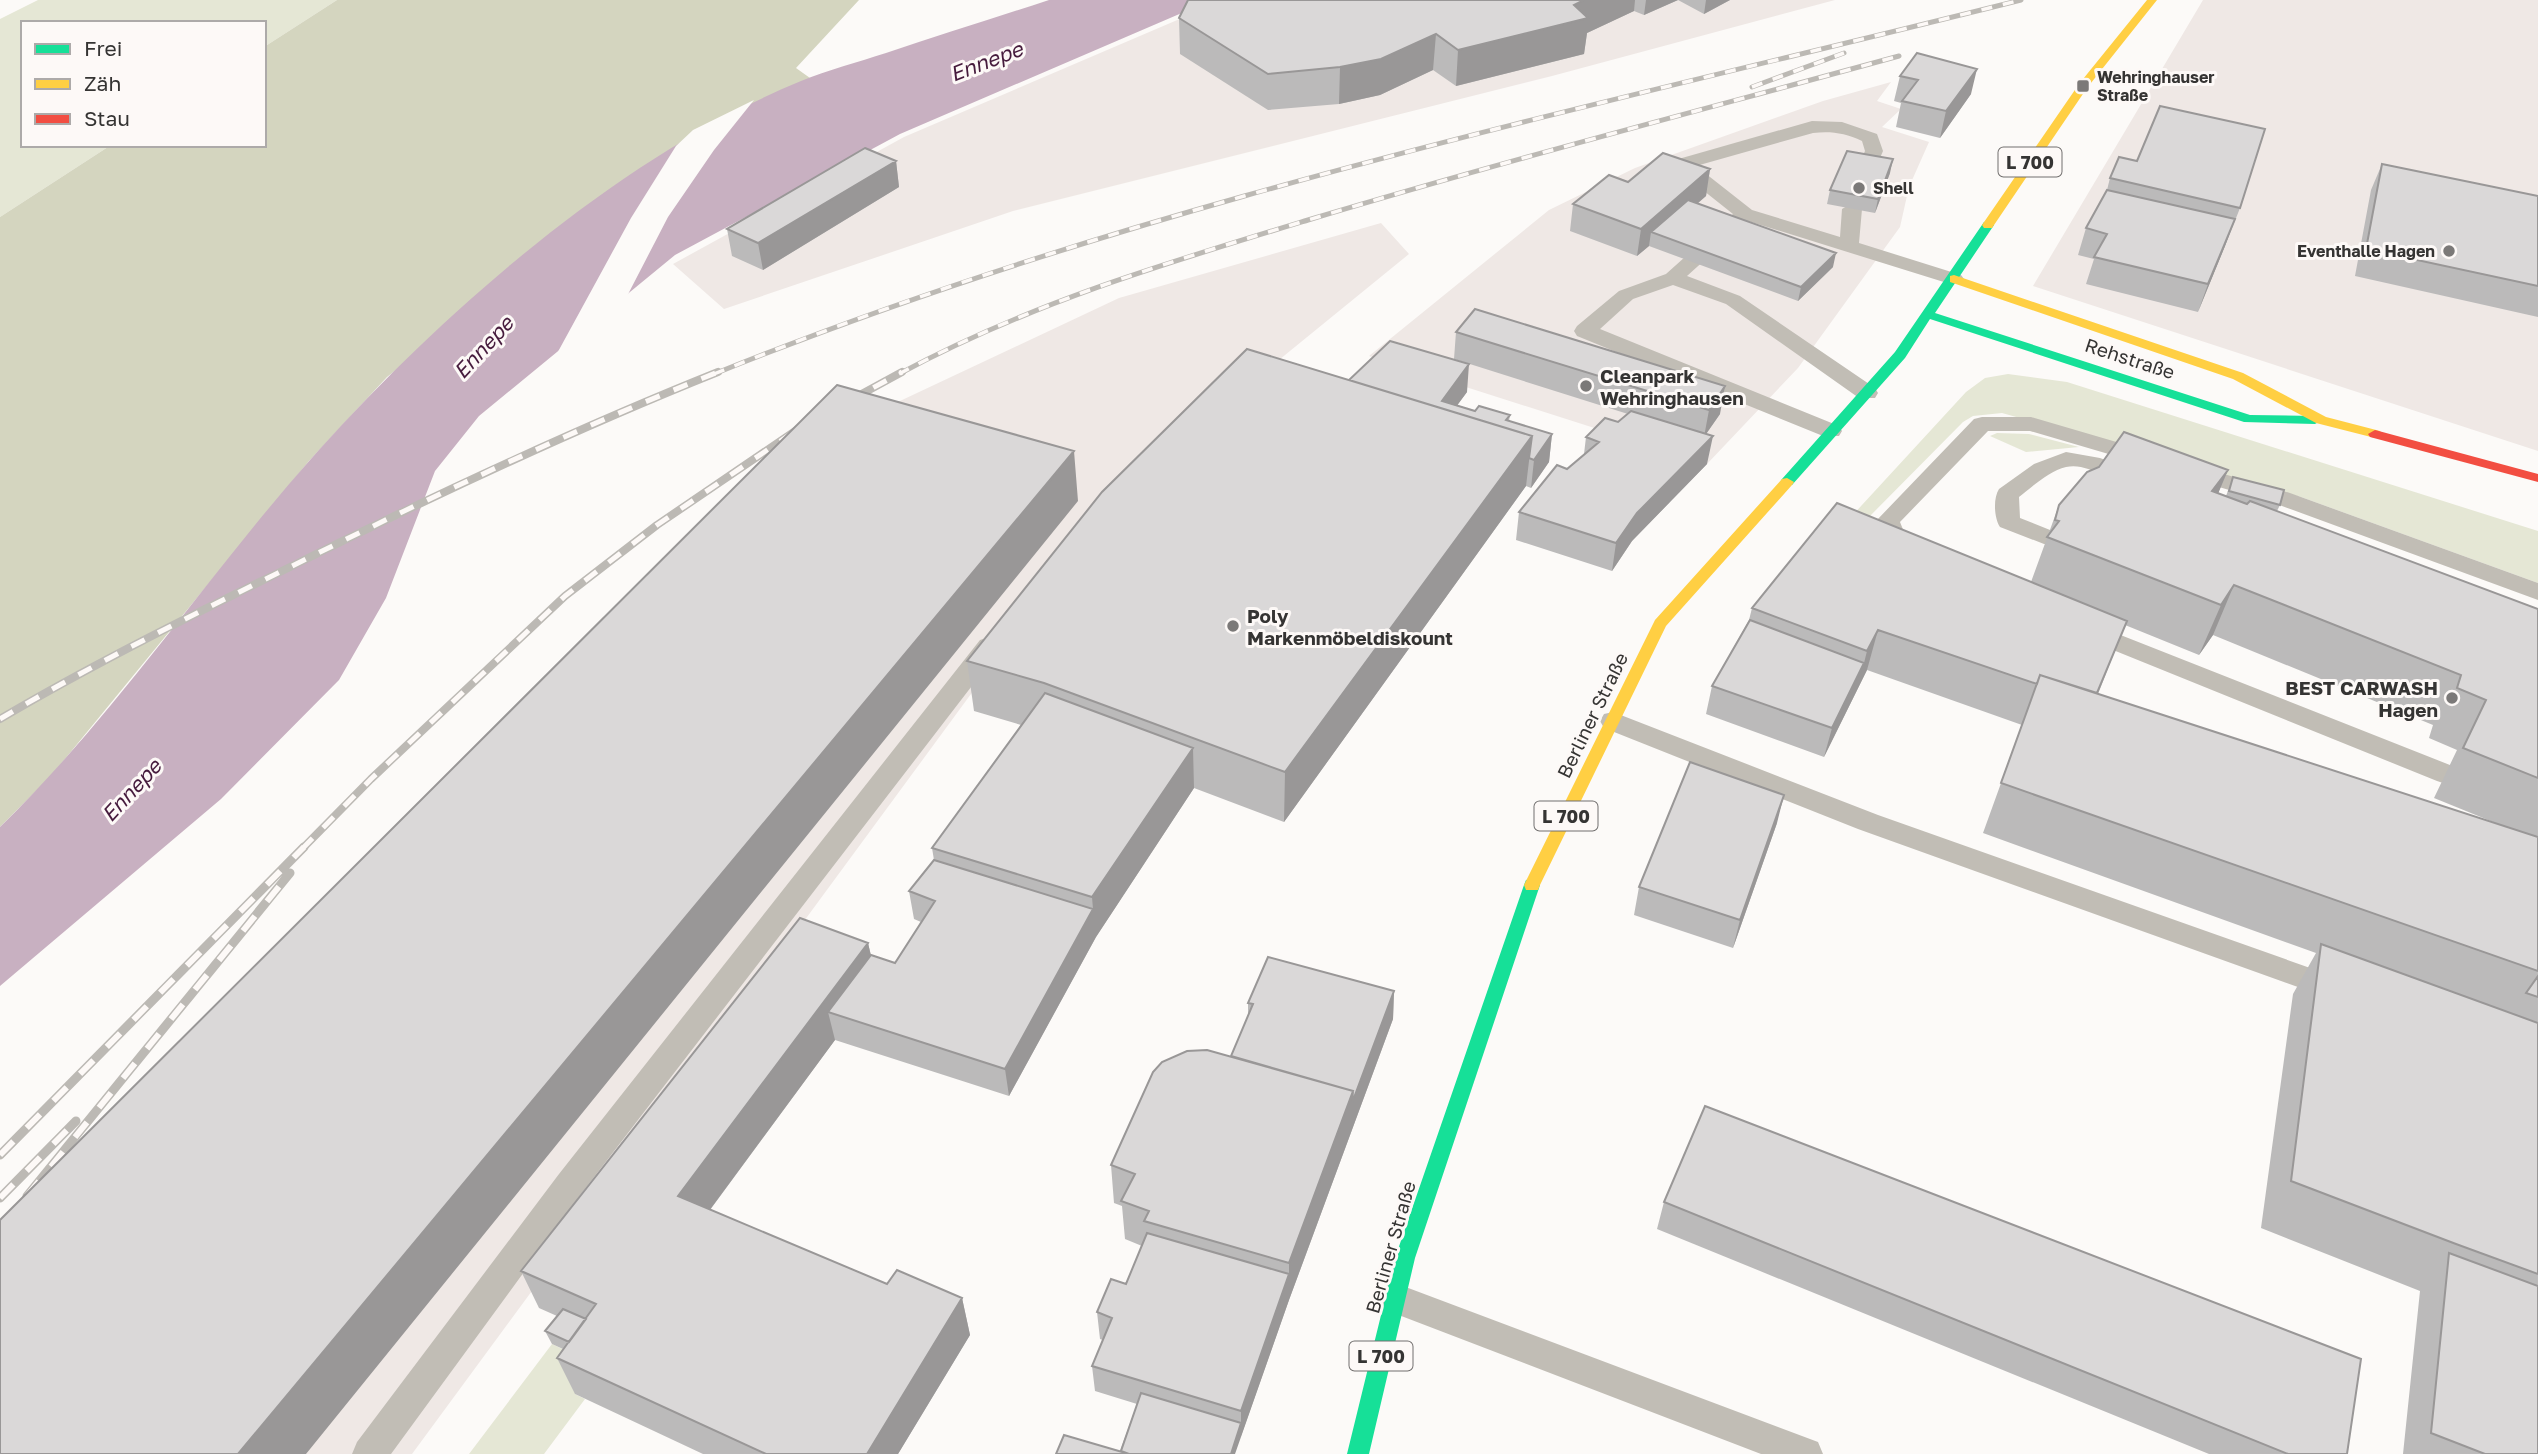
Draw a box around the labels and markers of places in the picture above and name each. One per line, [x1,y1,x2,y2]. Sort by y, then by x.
place label: Wehringhauser Straße [2097,67,2215,105]
marker: Wehringhauser Straße [2075,78,2091,94]
place label: Shell [1873,178,1914,198]
marker: Shell [1851,180,1867,196]
place label: Eventhalle Hagen [2297,241,2435,261]
marker: Eventhalle Hagen [2441,243,2457,259]
place label: Cleanpark Wehringhausen [1600,364,1744,409]
marker: Cleanpark Wehringhausen [1578,378,1594,394]
place label: Poly Markenmöbeldiskount [1247,604,1453,649]
marker: Poly Markenmöbeldiskount [1225,618,1241,634]
place label: BEST CARWASH Hagen [2285,676,2438,721]
marker: BEST CARWASH Hagen [2444,690,2460,706]

